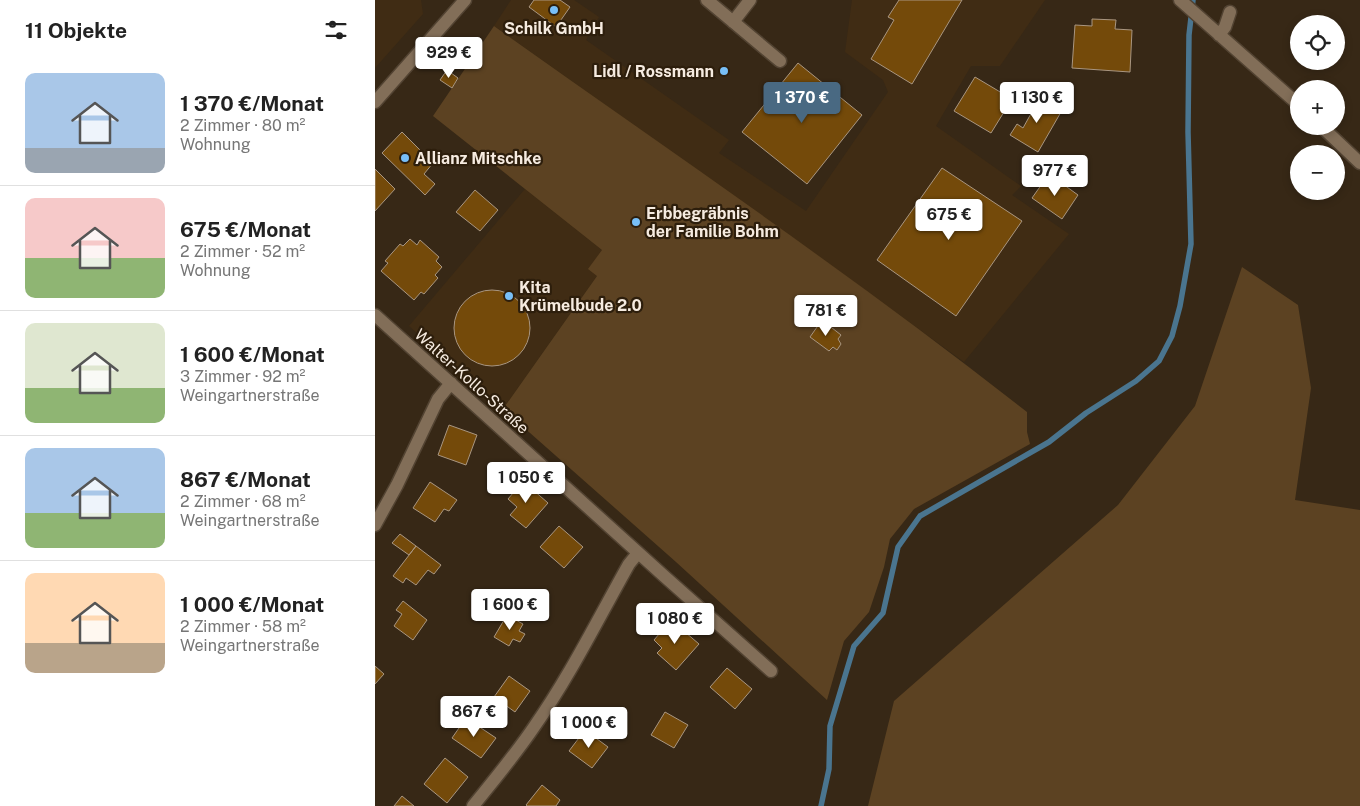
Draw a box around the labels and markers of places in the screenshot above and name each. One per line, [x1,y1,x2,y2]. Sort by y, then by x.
marker: Schilk GmbH [548,4,560,16]
place label: Schilk GmbH [504,19,604,38]
pin: 929 € [414,36,484,79]
place label: Lidl / Rossmann [593,62,714,81]
marker: Lidl / Rossmann [718,65,730,77]
pin: 1 370 € [756,82,848,124]
pin: 1 130 € [991,82,1083,124]
place label: Allianz Mitschke [415,149,541,168]
marker: Allianz Mitschke [399,152,411,164]
pin: 977 € [1020,154,1090,197]
pin: 675 € [914,198,984,241]
place label: Erbbegräbnis der Familie Bohm [646,204,779,241]
marker: Erbbegräbnis der Familie Bohm [630,216,642,228]
place label: Kita Krümelbude 2.0 [519,278,642,315]
marker: Kita Krümelbude 2.0 [503,290,515,302]
pin: 781 € [791,294,861,337]
pin: 1 050 € [480,462,572,504]
pin: 1 600 € [464,588,556,631]
pin: 1 080 € [629,602,721,645]
pin: 867 € [439,696,509,738]
pin: 1 000 € [543,706,635,749]

